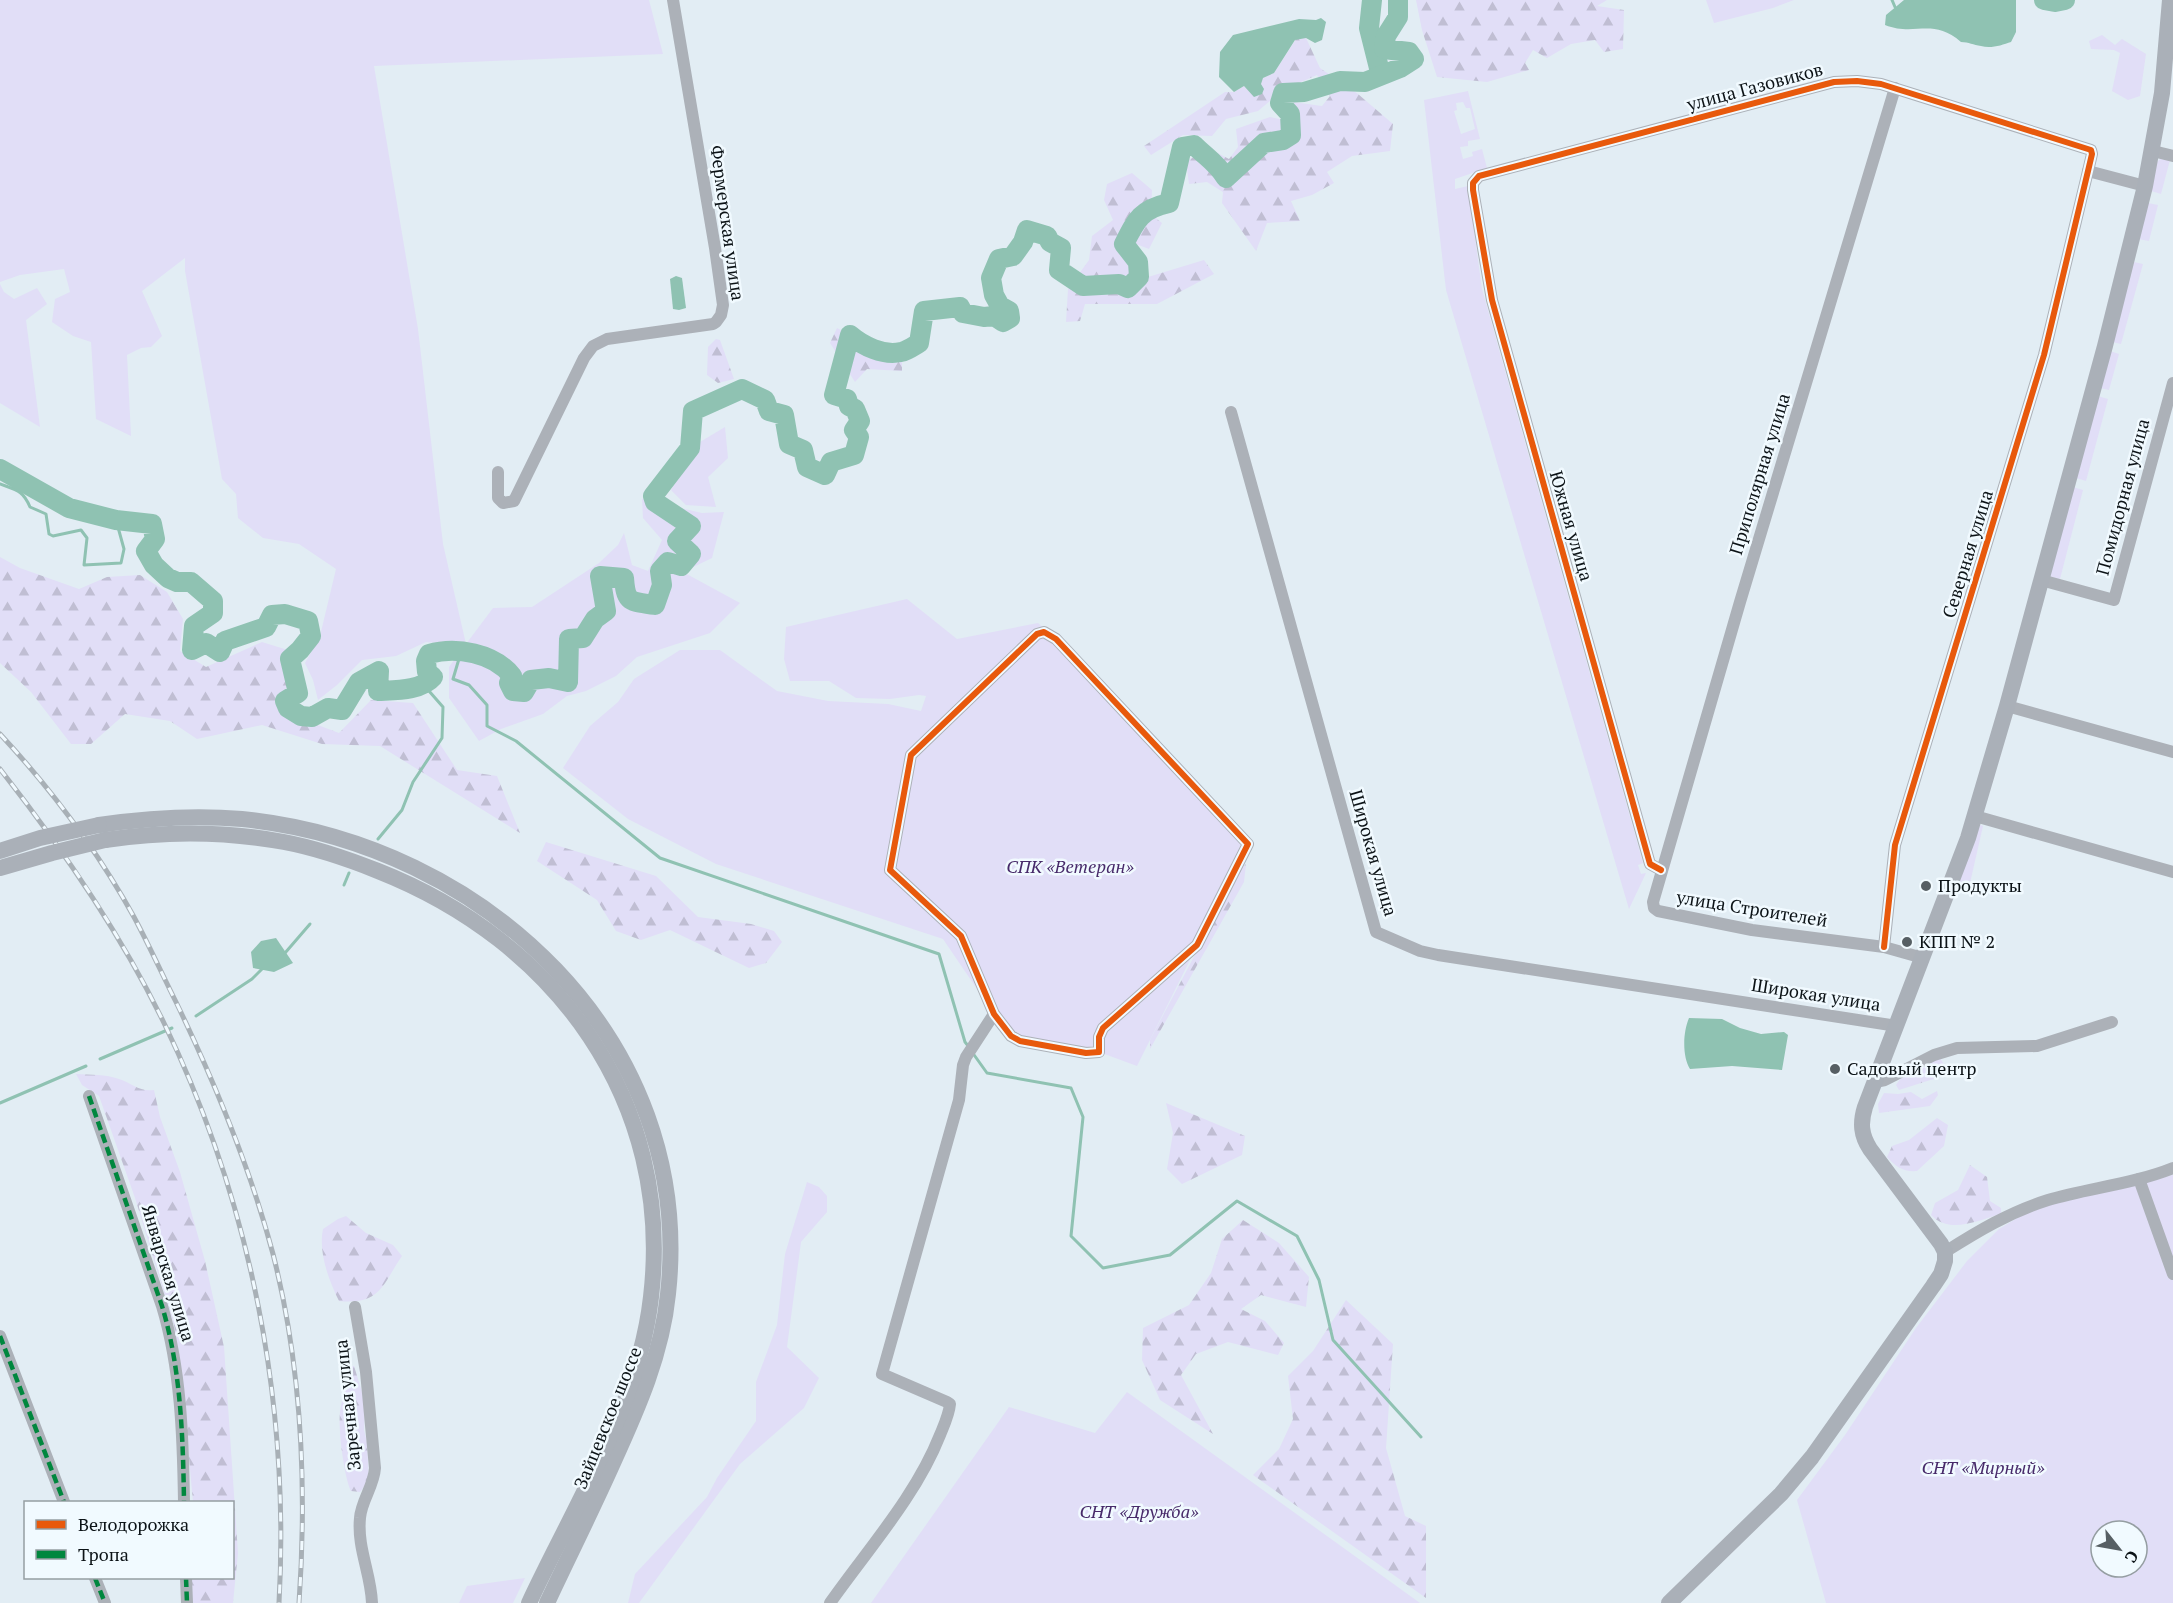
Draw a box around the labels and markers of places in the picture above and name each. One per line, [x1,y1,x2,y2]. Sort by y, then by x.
place label: Продукты [1938,873,2022,897]
marker: Продукты [1919,879,1933,893]
place label: КПП № 2 [1919,929,1995,953]
marker: КПП № 2 [1900,935,1914,949]
place label: Садовый центр [1847,1056,1977,1080]
marker: Садовый центр [1828,1062,1842,1076]

